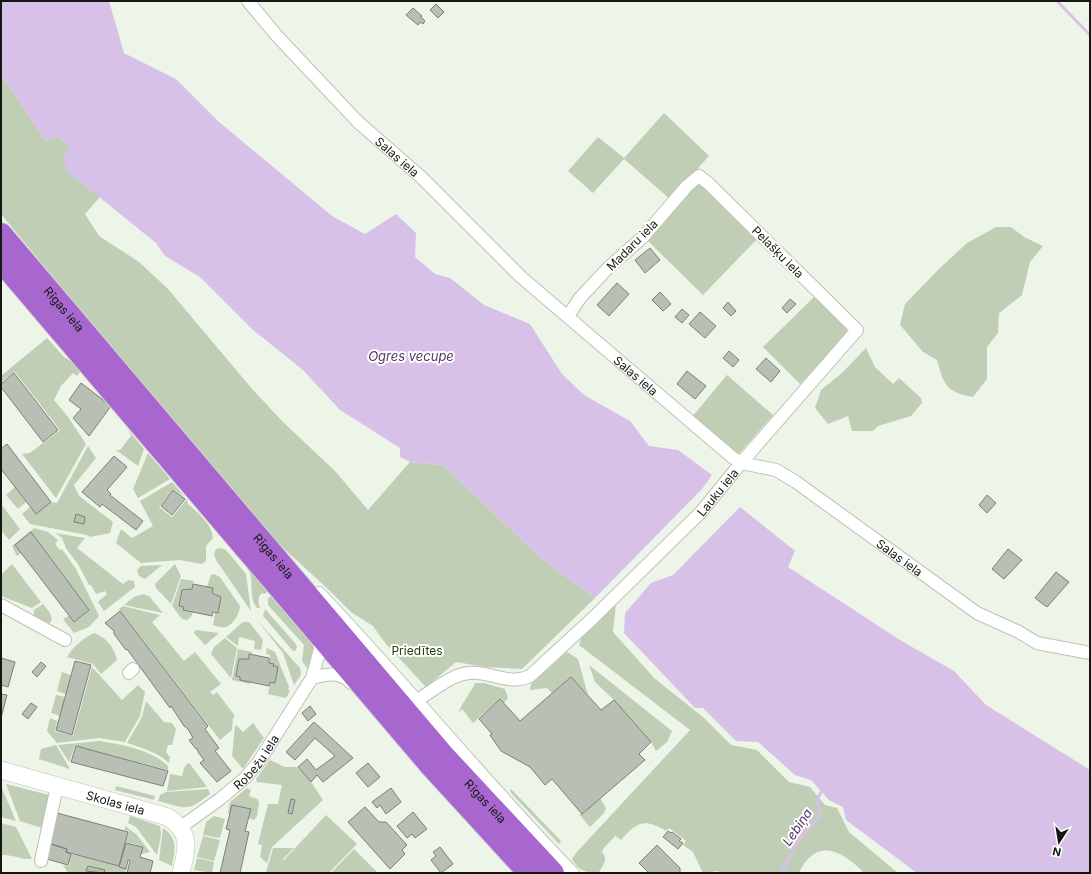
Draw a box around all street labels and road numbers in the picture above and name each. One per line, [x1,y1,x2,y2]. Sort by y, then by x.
street label: Salas iela [372,133,423,180]
street label: Madaru iela [603,216,661,274]
street label: Pelašķu iela [749,223,807,281]
street label: Rīgas iela [41,283,88,334]
street label: Salas iela [611,352,661,398]
street label: Lauku iela [693,465,741,519]
street label: Rīgas iela [251,530,297,581]
street label: Salas iela [874,535,926,579]
street label: Robežu iela [230,732,282,792]
street label: Rīgas iela [462,776,510,826]
street label: Skolas iela [85,787,147,818]

